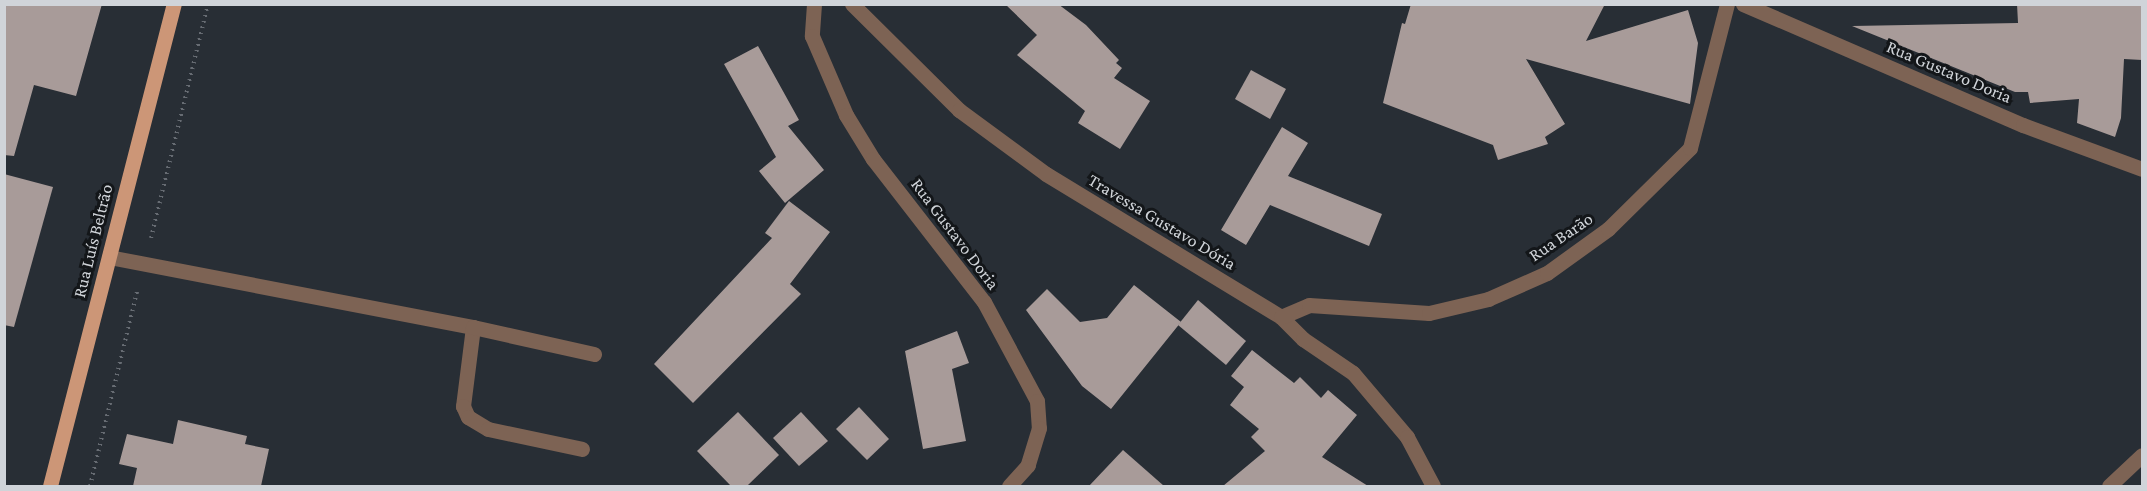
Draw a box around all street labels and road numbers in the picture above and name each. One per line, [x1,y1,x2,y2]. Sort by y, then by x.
street label: Rua Gustavo Doria [1883,36,2015,108]
street label: Travessa Gustavo Dória [1084,169,1240,275]
street label: Rua Gustavo Doria [906,174,1004,294]
street label: Rua Luís Beltrão [68,182,118,300]
street label: Rua Barão [1525,208,1597,266]

